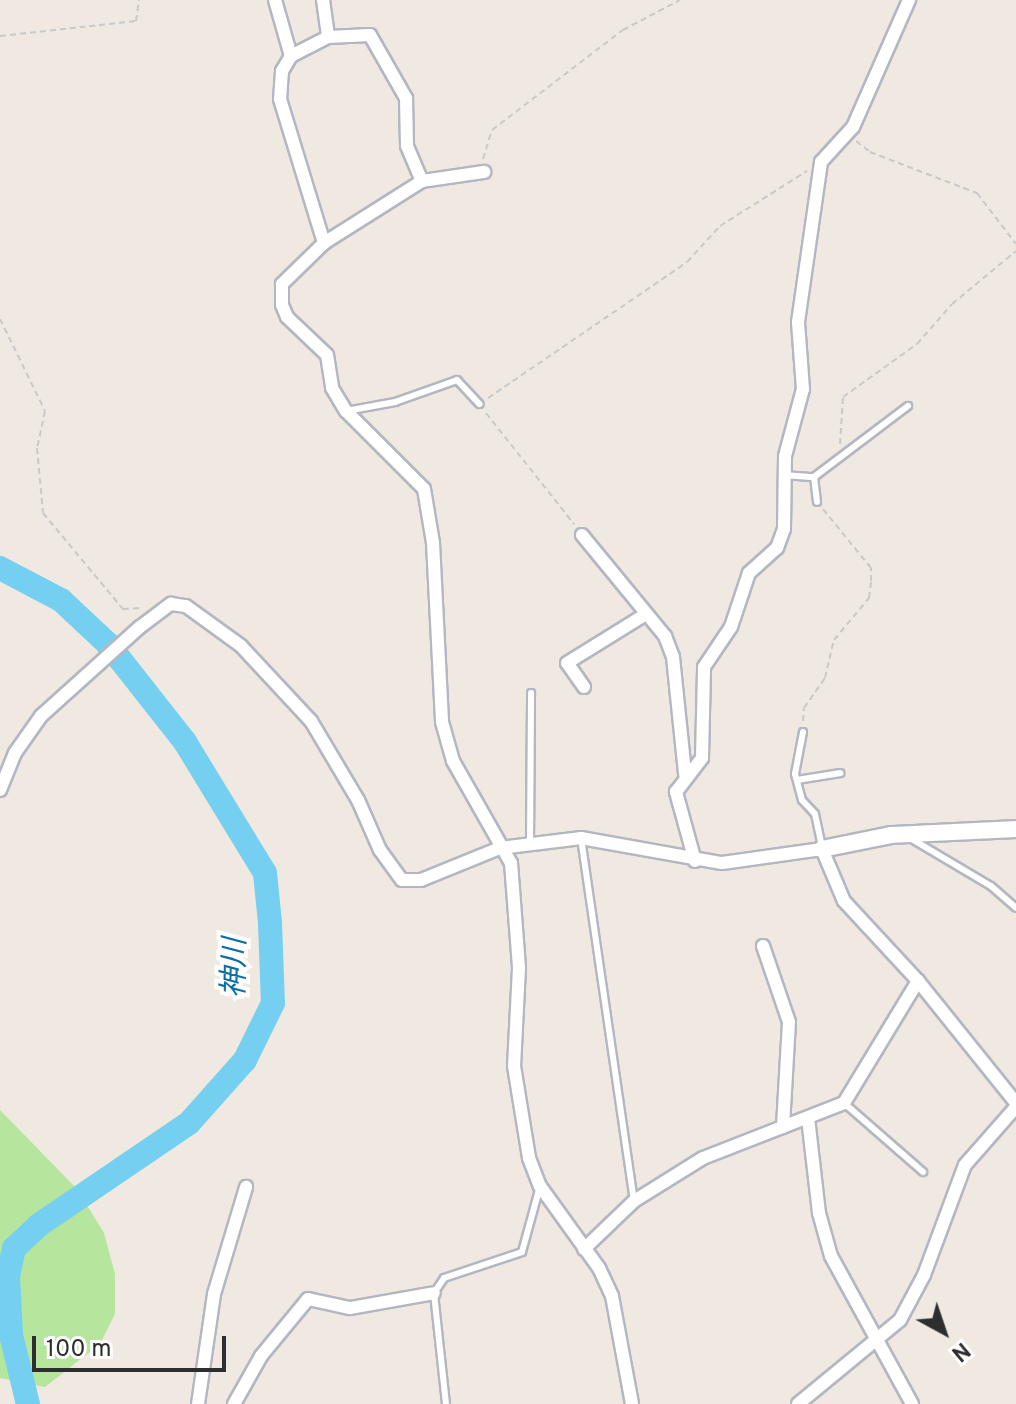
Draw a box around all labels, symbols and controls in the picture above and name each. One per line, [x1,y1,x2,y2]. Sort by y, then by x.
water label: 神川 [218,938,256,998]
north arrow [904,1292,984,1372]
scale bar [36,1320,230,1370]
text: 100 m [46,1335,112,1365]
text: N [945,1335,974,1366]

